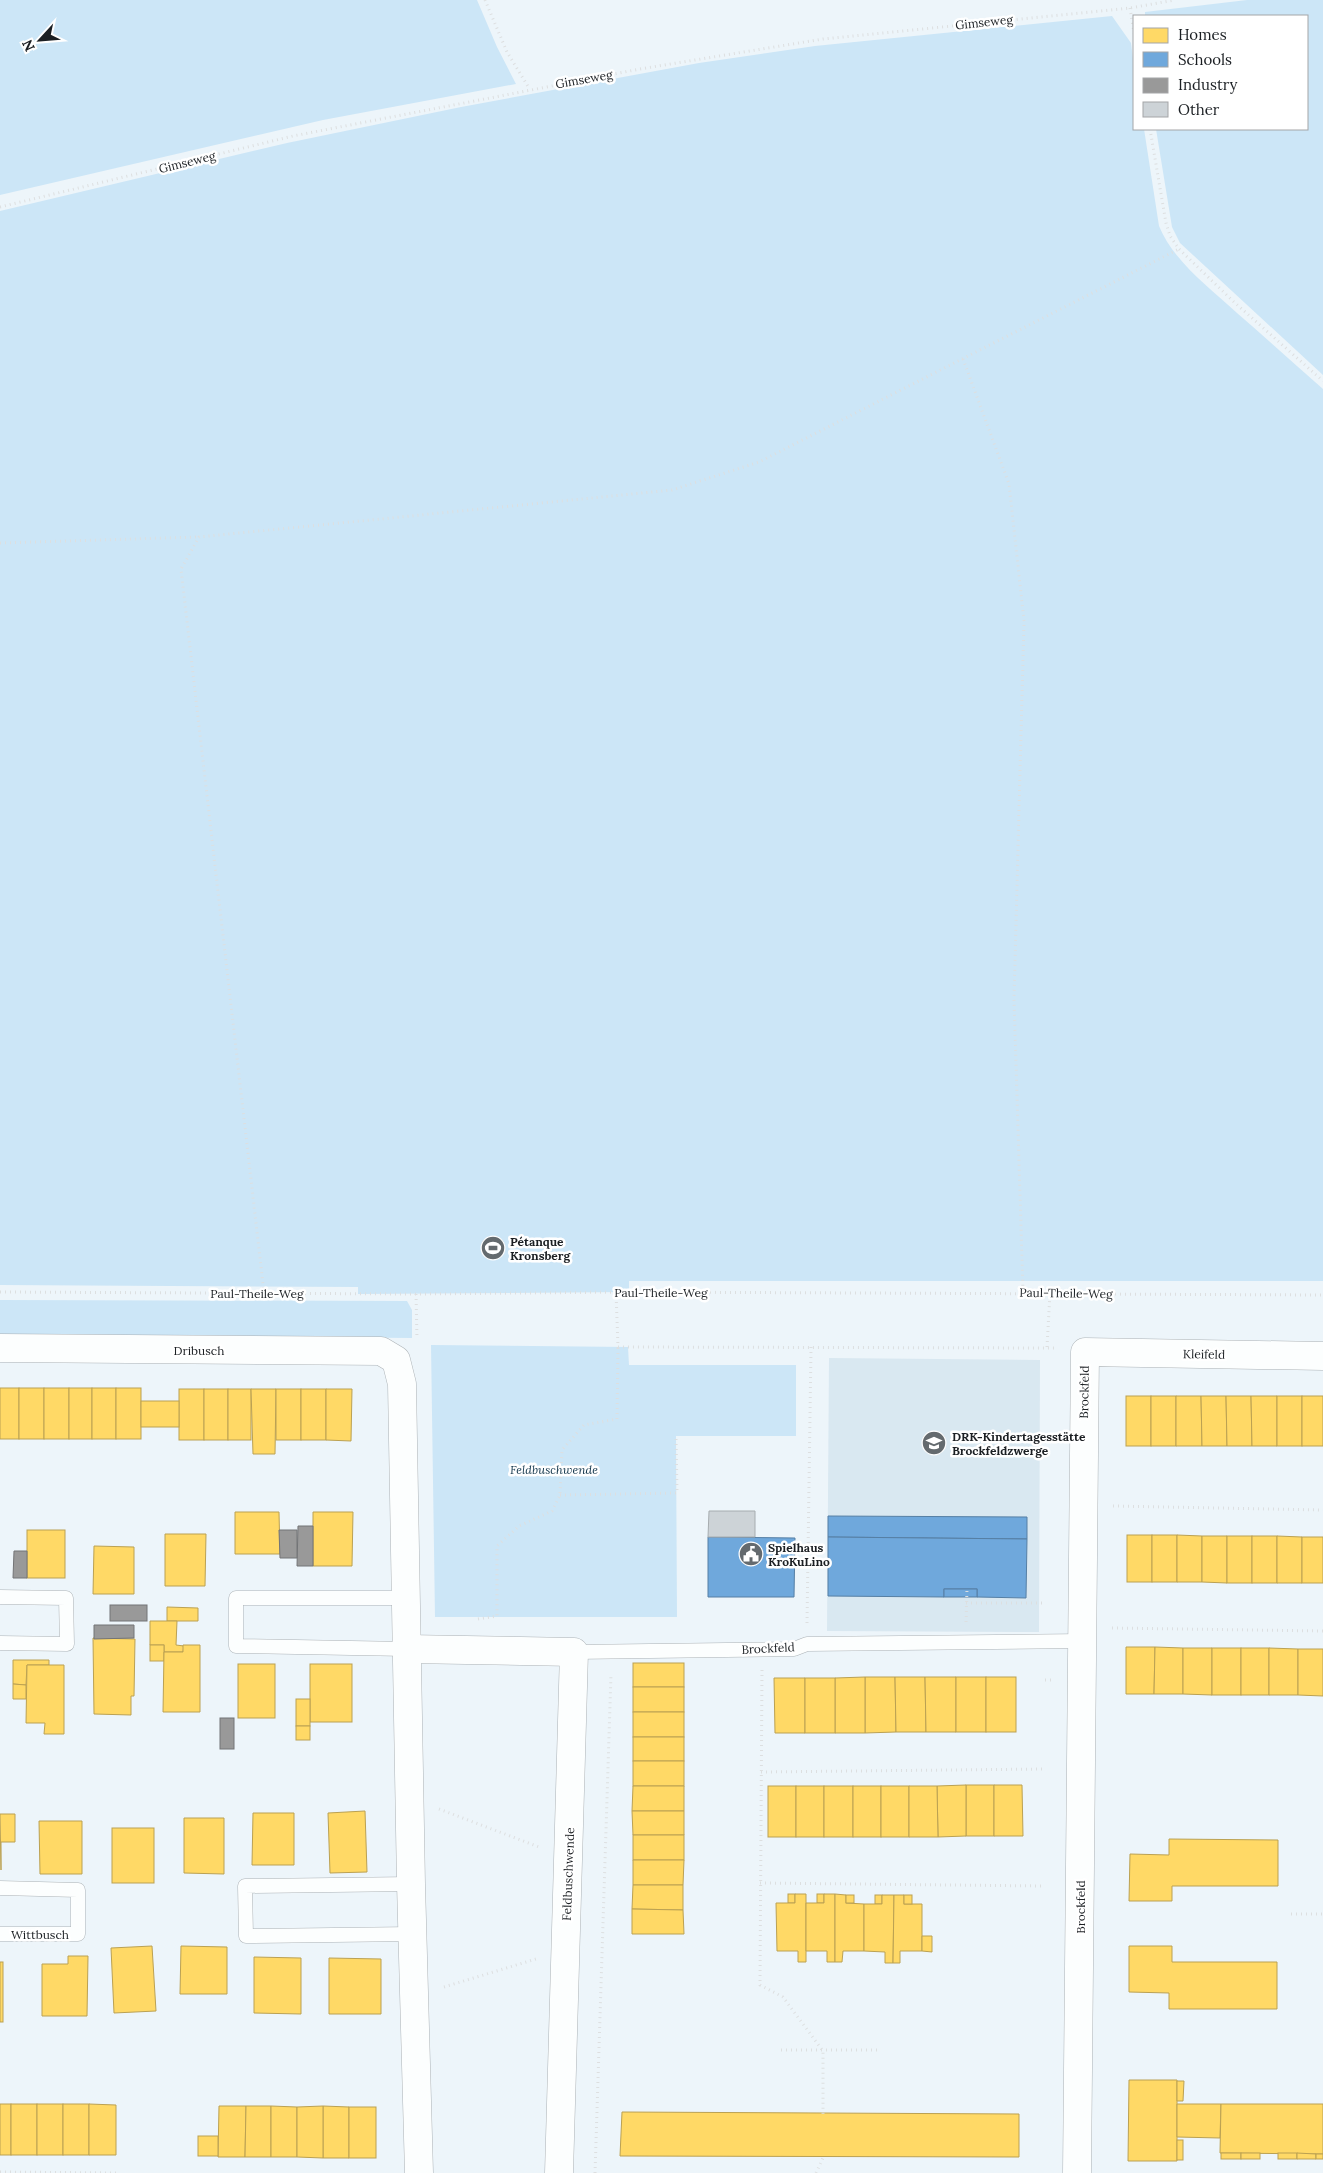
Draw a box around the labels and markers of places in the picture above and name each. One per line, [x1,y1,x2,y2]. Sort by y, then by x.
place label: Pétanque Kronsberg [510,1234,571,1263]
sports icon: Pétanque Kronsberg [480,1235,506,1261]
place label: DRK-Kindertagesstätte Brockfeldzwerge [952,1429,1086,1458]
school or university icon: DRK-Kindertagesstätte Brockfeldzwerge [921,1430,947,1456]
place label: Spielhaus KroKuLino [768,1540,830,1569]
public building icon: Spielhaus KroKuLino [738,1541,764,1567]

